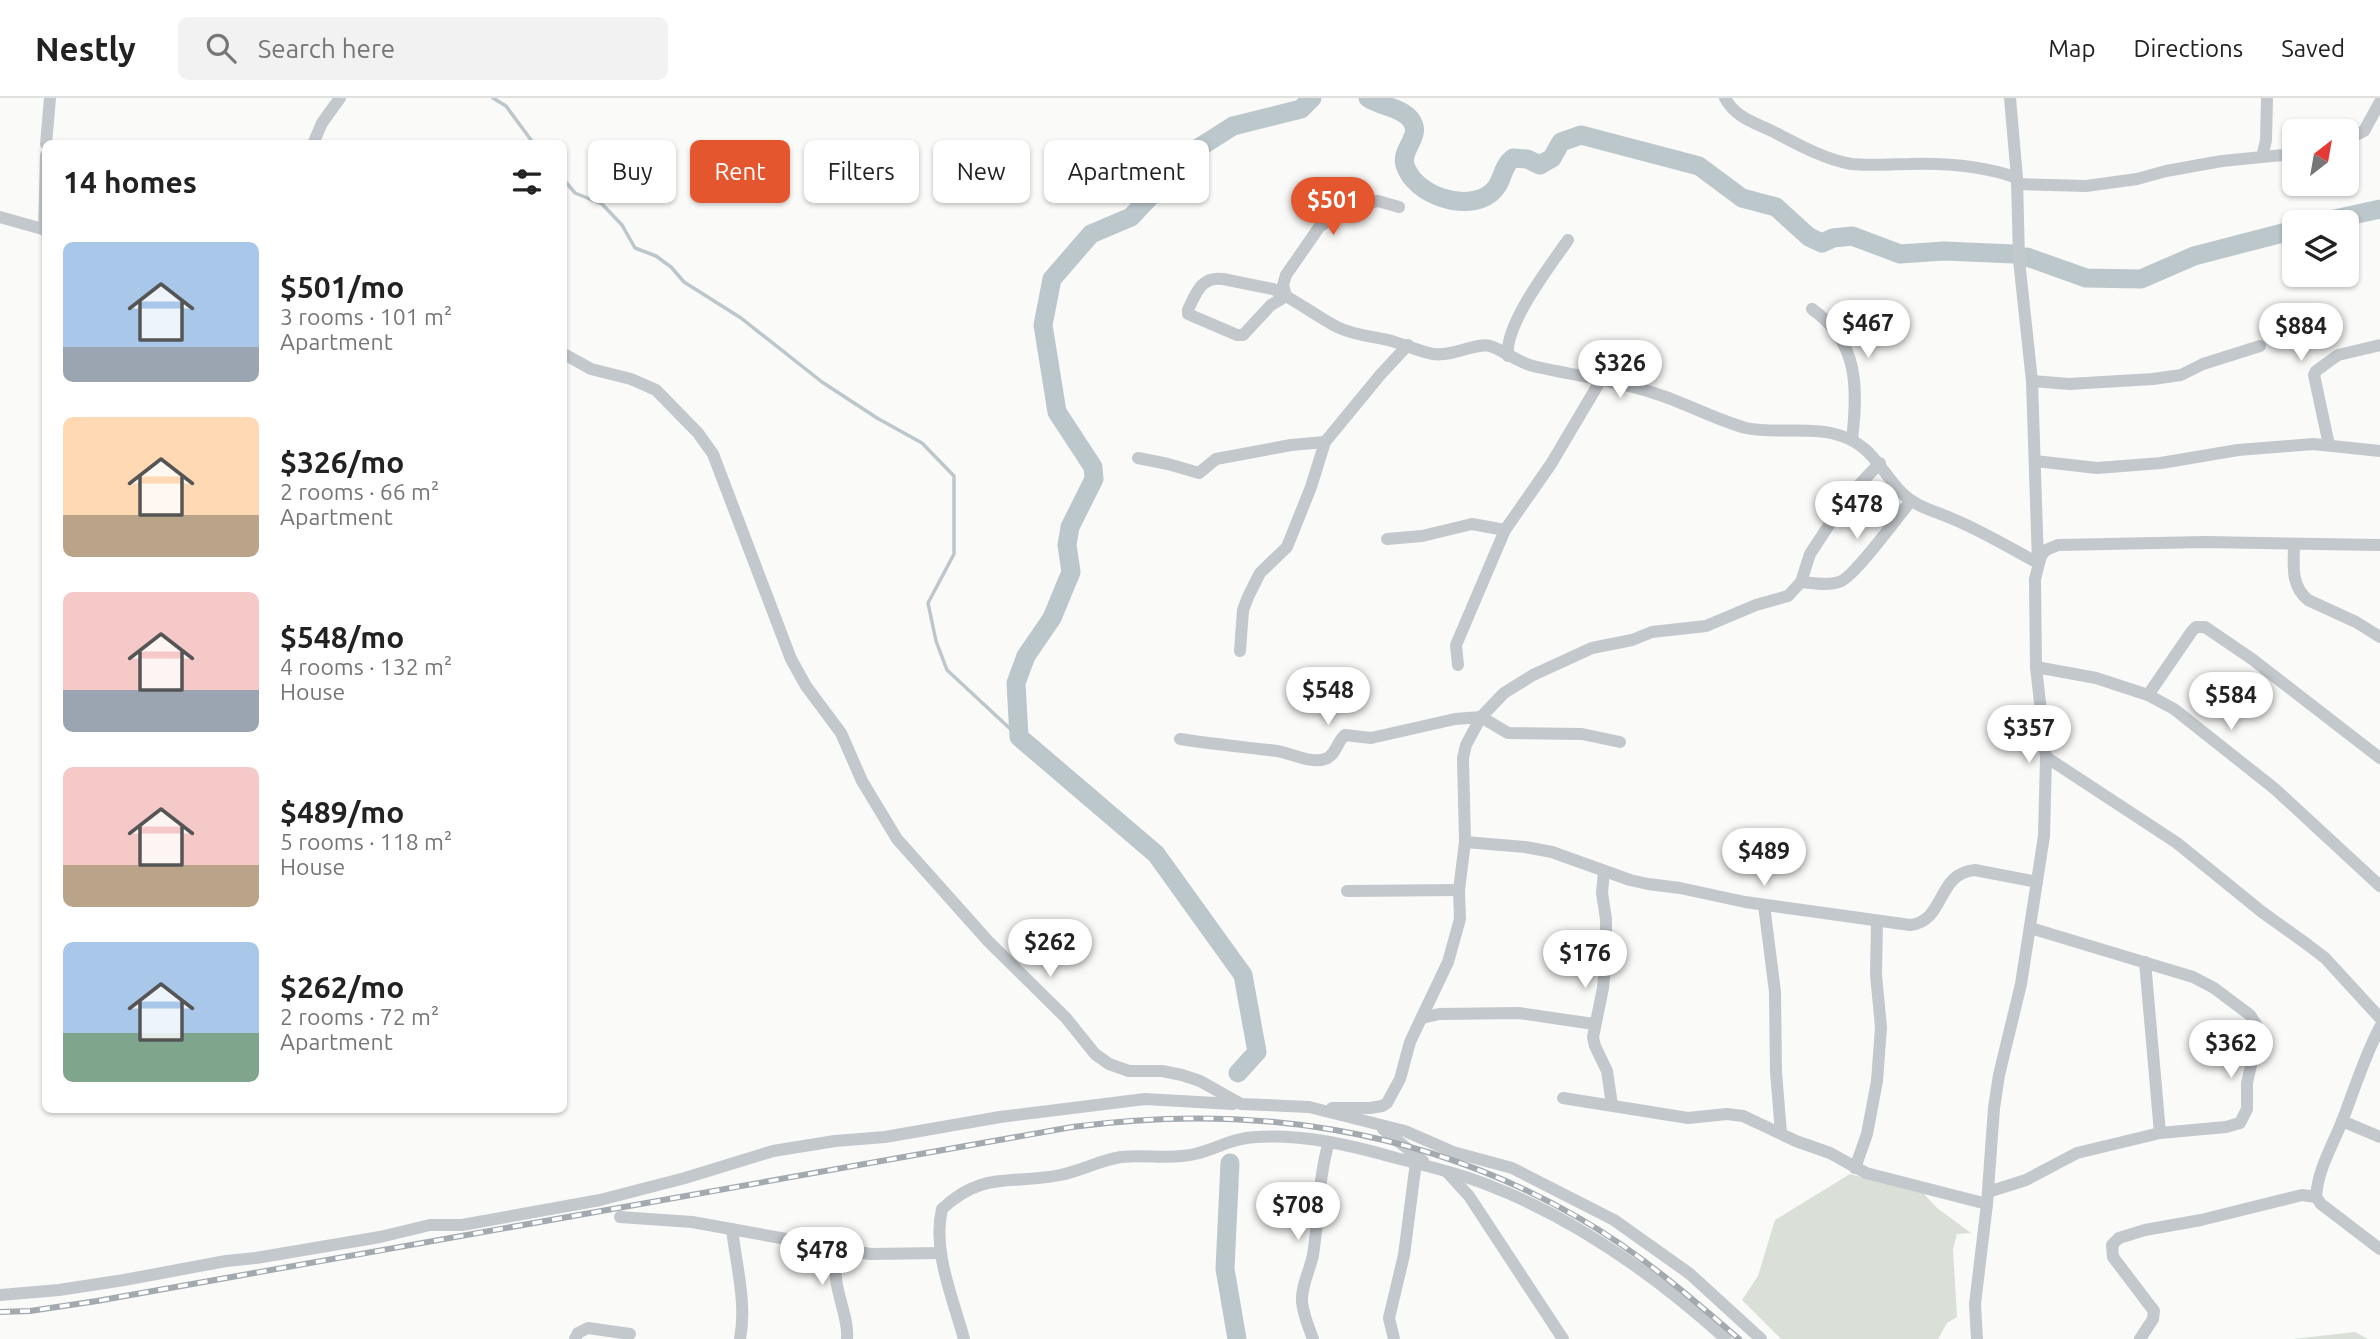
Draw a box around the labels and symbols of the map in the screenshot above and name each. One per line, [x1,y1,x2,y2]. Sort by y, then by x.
north arrow [2282,119,2359,196]
pin: $501 [1292,178,1374,237]
pin: $467 [1827,300,1909,360]
pin: $884 [2260,303,2342,363]
pin: $326 [1579,341,1661,400]
pin: $478 [1816,482,1898,541]
pin: $548 [1287,668,1369,727]
pin: $584 [2190,672,2272,732]
pin: $357 [1988,706,2070,765]
pin: $489 [1723,828,1805,888]
pin: $262 [1009,920,1091,979]
pin: $176 [1544,930,1626,990]
pin: $362 [2190,1020,2272,1080]
pin: $708 [1257,1182,1339,1242]
pin: $478 [781,1228,863,1287]

